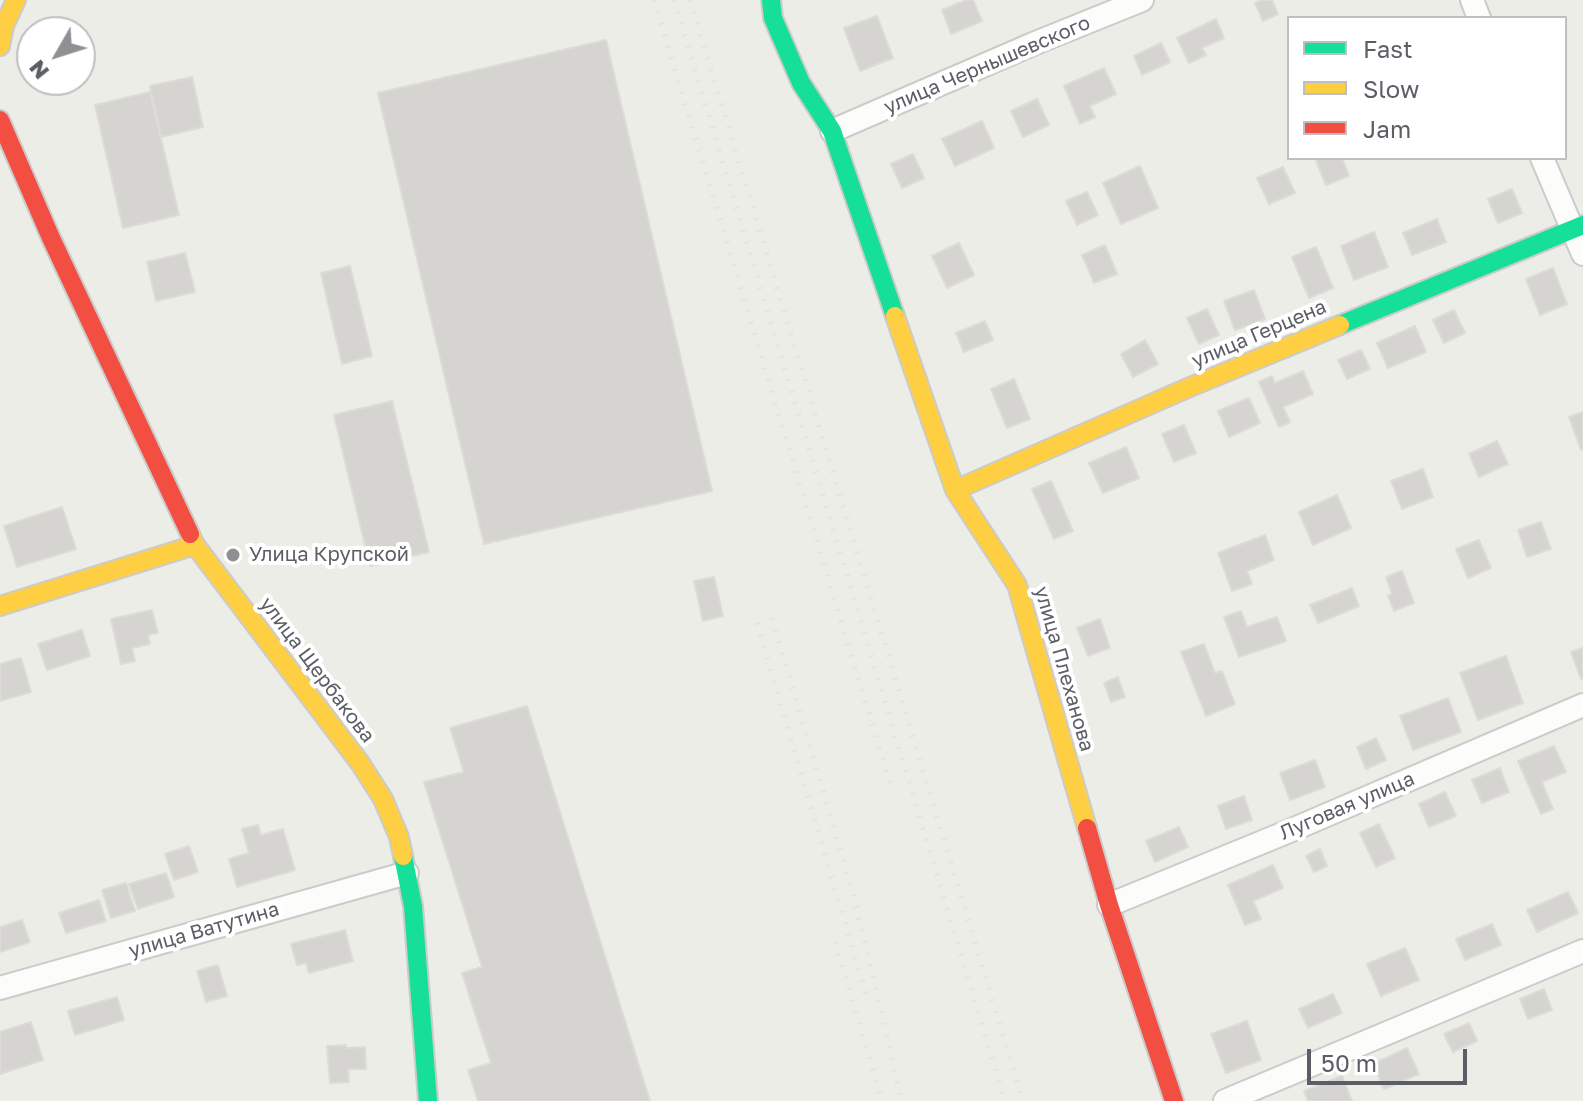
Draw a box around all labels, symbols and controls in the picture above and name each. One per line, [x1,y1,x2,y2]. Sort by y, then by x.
street label: улица Чернышевского [880,11,1094,119]
north arrow [16,16,96,96]
legend [1287,16,1567,160]
text: Fast [1363,34,1413,63]
text: N [23,55,54,85]
text: Slow [1363,74,1419,103]
text: Jam [1363,114,1411,143]
street label: улица Герцена [1188,295,1330,373]
place label: Улица Крупской [249,543,409,567]
marker: Улица Крупской [224,546,242,564]
street label: улица Плеханова [1029,584,1099,754]
street label: улица Щербакова [254,592,380,748]
street label: Луговая улица [1276,767,1418,845]
street label: улица Ватутина [126,897,282,963]
scale bar [1311,1033,1471,1083]
text: 50 m [1321,1048,1377,1077]

